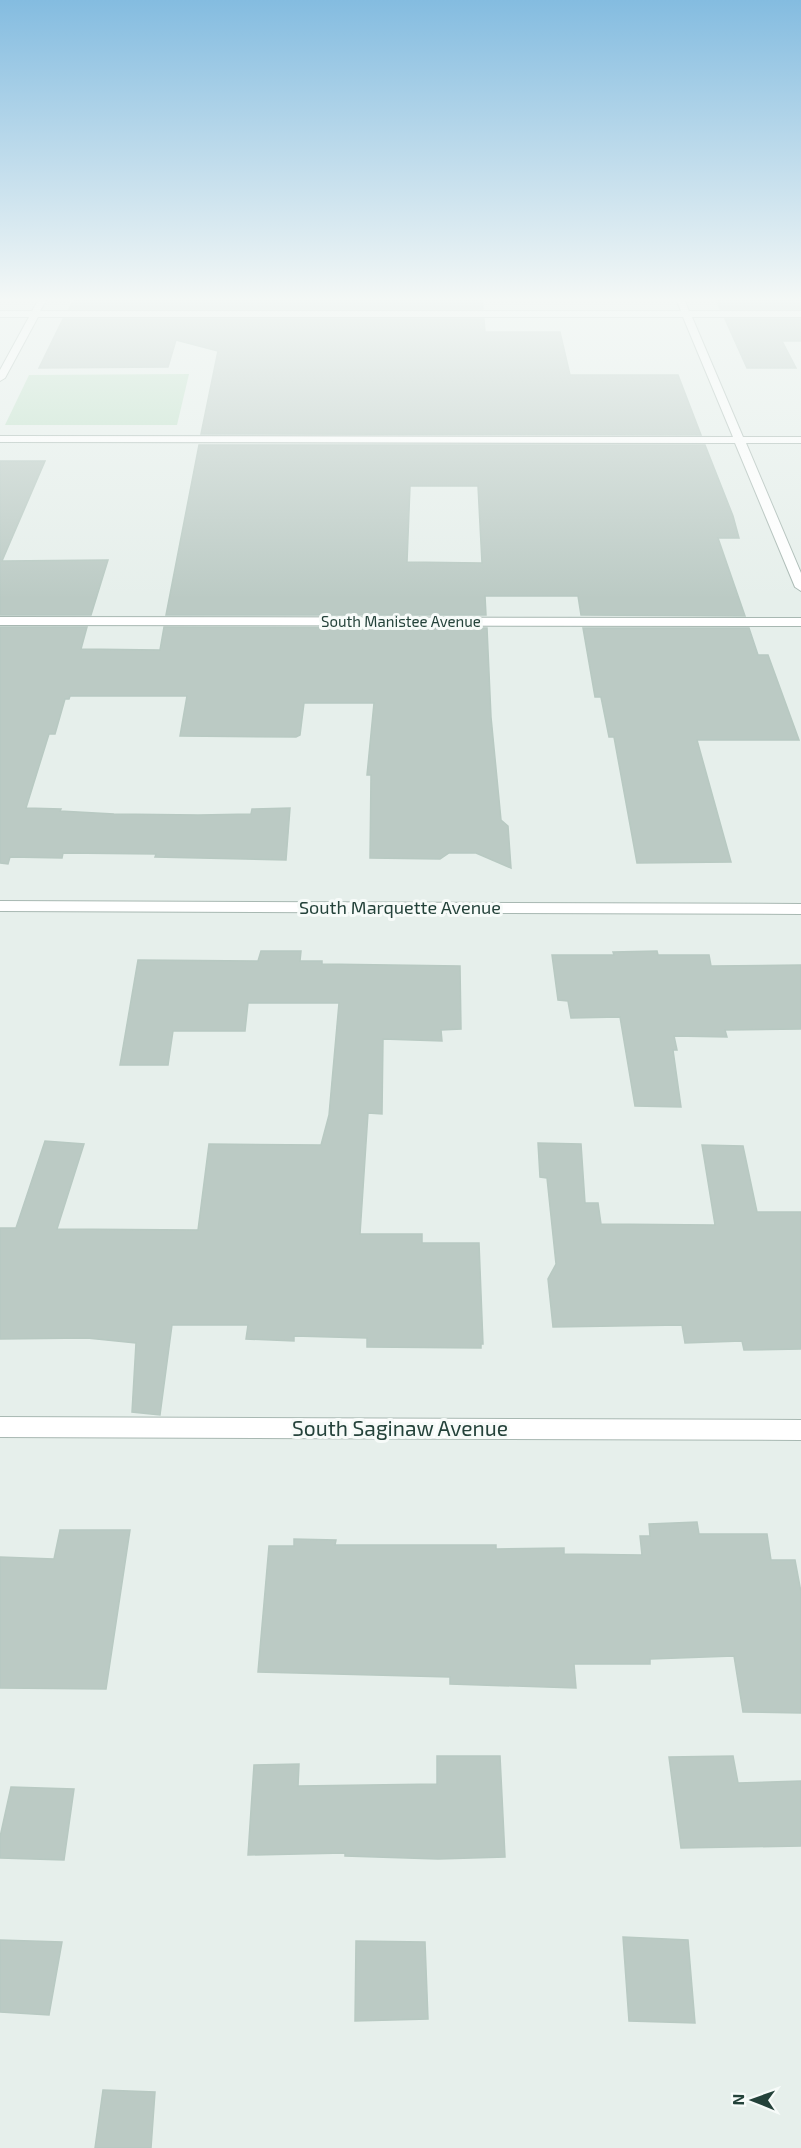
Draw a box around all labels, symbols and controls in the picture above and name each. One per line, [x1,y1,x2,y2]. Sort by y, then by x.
street label: South Manistee Avenue [321,612,481,630]
street label: South Marquette Avenue [299,896,501,918]
street label: South Saginaw Avenue [292,1415,508,1440]
north arrow [723,2070,783,2130]
text: N [728,2094,747,2106]

